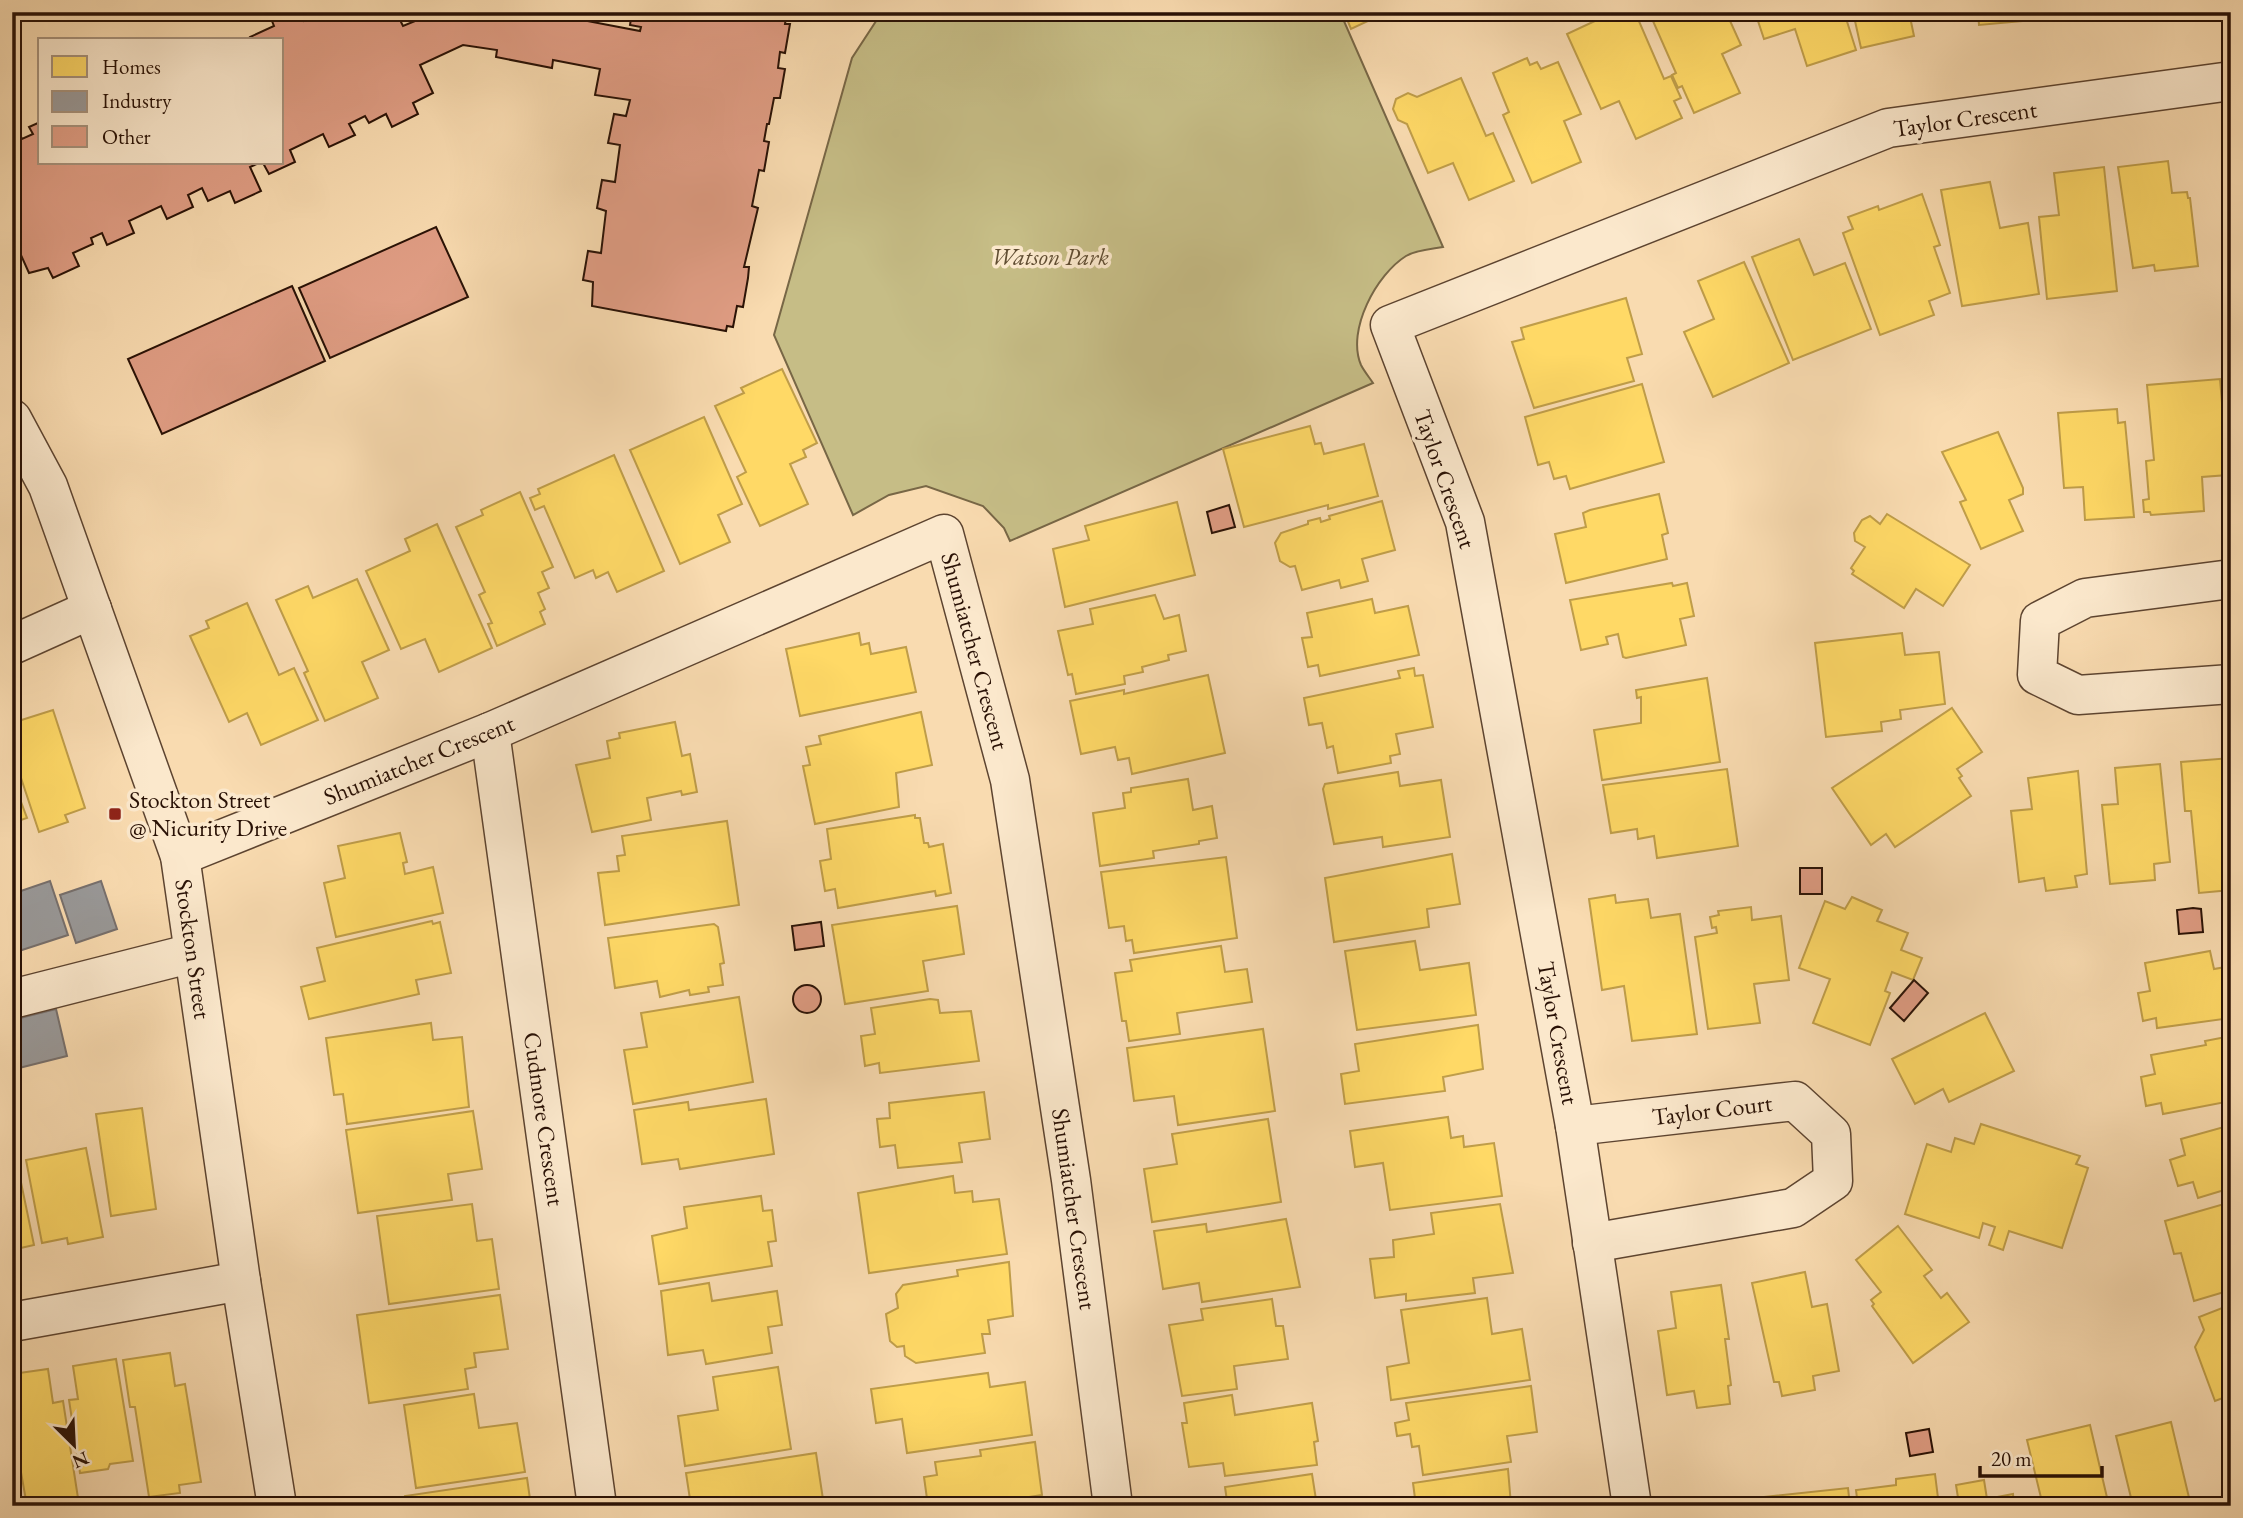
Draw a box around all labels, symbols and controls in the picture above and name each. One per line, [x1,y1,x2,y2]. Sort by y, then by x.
legend [38,38,284,164]
text: Homes [102,53,161,80]
text: Industry [102,87,172,114]
street label: Taylor Crescent [1891,93,2039,144]
text: Other [102,123,151,150]
park label: Watson Park [991,241,1109,272]
street label: Taylor Crescent [1407,405,1484,553]
street label: Shumiatcher Crescent [934,549,1017,753]
street label: Shumiatcher Crescent [319,707,519,812]
place label: Stockton Street @ Nicurity Drive [129,784,287,843]
marker: Stockton Street @ Nicurity Drive [107,806,123,822]
street label: Stockton Street [168,877,219,1021]
street label: Taylor Crescent [1531,959,1586,1107]
street label: Cudmore Crescent [517,1030,572,1208]
street label: Taylor Court [1650,1087,1774,1132]
street label: Shumiatcher Crescent [1045,1106,1104,1312]
north arrow [38,1410,108,1480]
scale bar [1980,1434,2103,1478]
text: 20 m [1991,1445,2032,1472]
text: N [68,1446,93,1475]

